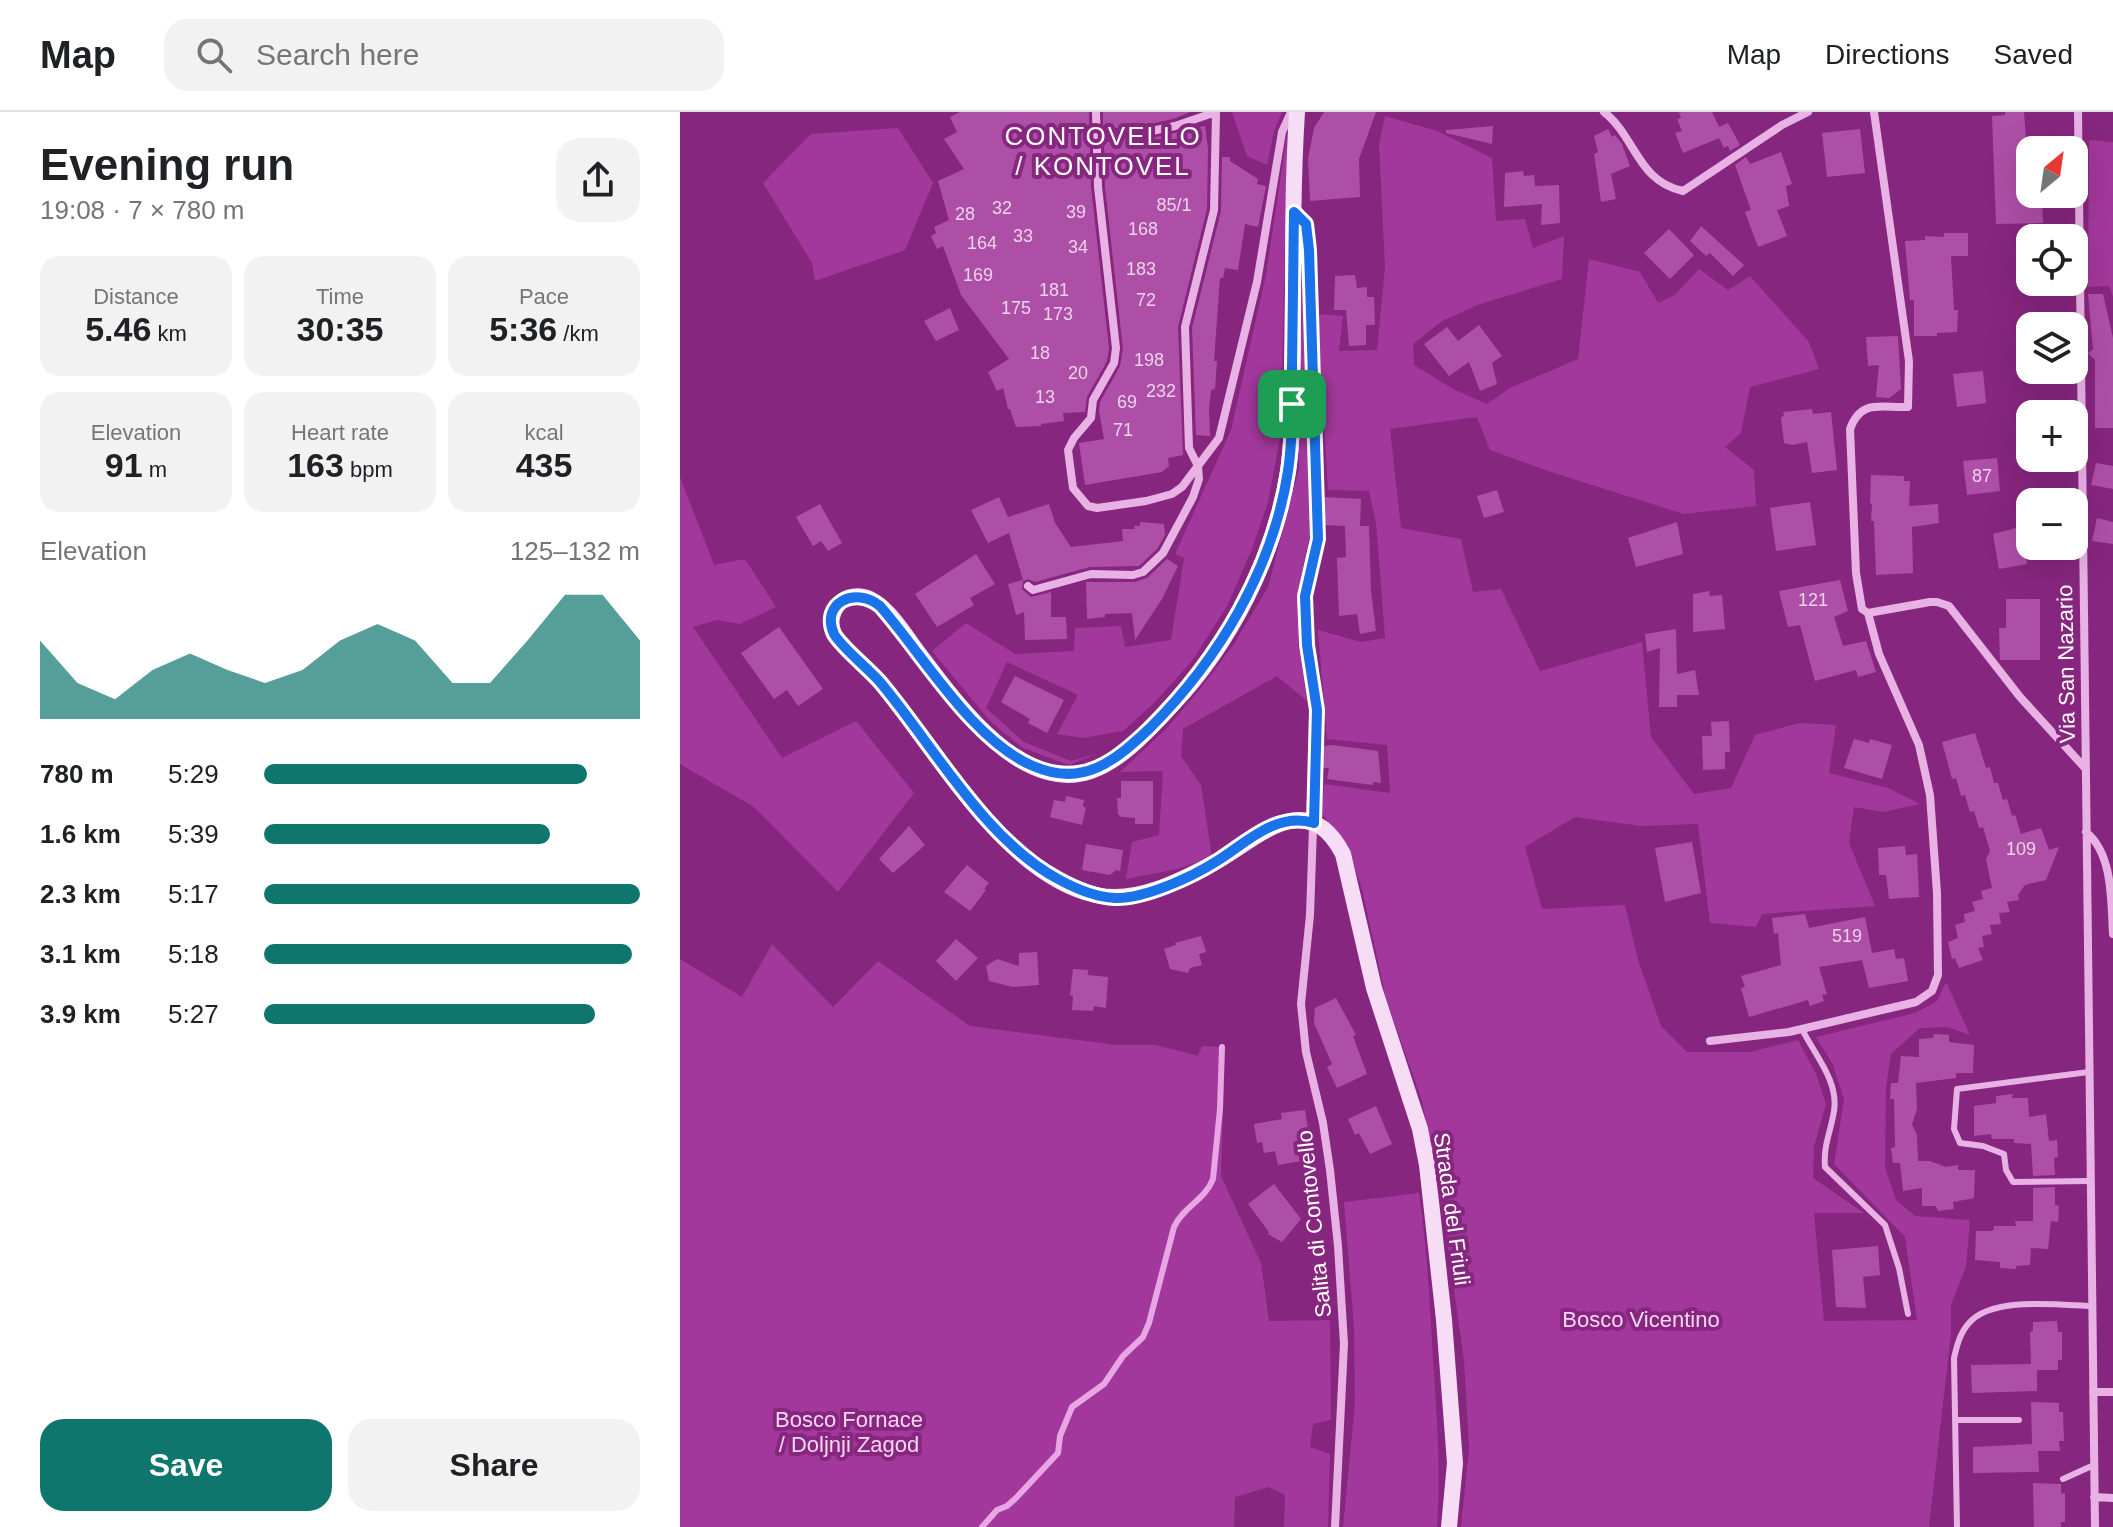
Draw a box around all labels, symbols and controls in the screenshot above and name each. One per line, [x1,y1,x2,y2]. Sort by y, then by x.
search box [164,19,724,91]
icon: search [192,33,236,77]
text: Map [40,34,116,76]
text: Search here [256,38,419,71]
text: Map [1727,39,1781,70]
text: Directions [1825,39,1950,70]
text: Saved [1994,39,2073,70]
district label: CONTOVELLO / KONTOVEL [1004,121,1202,181]
north arrow [2016,136,2088,208]
map controls [2016,136,2088,560]
button: share [556,138,640,222]
text: Evening run [40,140,294,189]
text: 19:08 · 7 × 780 m [40,195,245,225]
house number: 85/1 [1156,195,1192,215]
house number: 32 [992,198,1012,218]
house number: 39 [1066,202,1086,222]
house number: 28 [955,204,975,224]
house number: 168 [1128,219,1158,239]
button: locate [2016,224,2088,296]
house number: 33 [1013,226,1033,246]
house number: 164 [967,233,997,253]
house number: 34 [1068,237,1088,257]
house number: 183 [1126,259,1156,279]
house number: 169 [963,265,993,285]
house number: 181 [1039,280,1069,300]
text: Distance [93,284,179,309]
text: Time [316,284,364,309]
text: Pace [519,284,569,309]
house number: 72 [1136,290,1156,310]
house number: 175 [1001,298,1031,318]
house number: 173 [1043,304,1073,324]
text: 5.46 [85,310,151,348]
text: 30:35 [297,310,383,348]
text: 5:36 [489,310,557,348]
button: layers [2016,312,2088,384]
text: km [151,321,187,346]
text: /km [557,321,599,346]
house number: 18 [1030,343,1050,363]
house number: 198 [1134,350,1164,370]
house number: 20 [1068,363,1088,383]
pin [1258,370,1326,438]
house number: 232 [1146,381,1176,401]
icon: arrive [1270,382,1314,426]
house number: 13 [1035,387,1055,407]
house number: 69 [1117,392,1137,412]
button: + [2016,400,2088,472]
text: Elevation [91,420,181,445]
text: Heart rate [291,420,389,445]
text: kcal [524,420,564,445]
house number: 71 [1113,420,1133,440]
text: 91 [105,446,143,484]
text: 163 [287,446,344,484]
text: 435 [516,446,572,484]
text: m [143,457,167,482]
text: bpm [344,457,393,482]
house number: 87 [1972,466,1992,486]
button: − [2016,488,2088,560]
text: Elevation [40,536,147,566]
text: 125–132 m [510,536,640,566]
street label: Via San Nazario [2052,585,2080,743]
house number: 121 [1798,590,1828,610]
text: 780 m [40,759,114,789]
text: 5:29 [168,759,219,789]
text: 1.6 km [40,819,121,849]
text: 5:39 [168,819,219,849]
house number: 109 [2006,839,2036,859]
text: 2.3 km [40,879,121,909]
text: 5:17 [168,879,219,909]
house number: 519 [1832,926,1862,946]
text: 3.1 km [40,939,121,969]
text: 5:18 [168,939,219,969]
text: 3.9 km [40,999,121,1029]
text: 5:27 [168,999,219,1029]
street label: Salita di Contovello [1292,1129,1336,1319]
street label: Strada del Friuli [1429,1131,1475,1287]
park label: Bosco Vicentino [1562,1307,1720,1332]
park label: Bosco Fornace / Doljnji Zagod [775,1407,923,1457]
button: Save [40,1419,332,1511]
button: Share [348,1419,640,1511]

